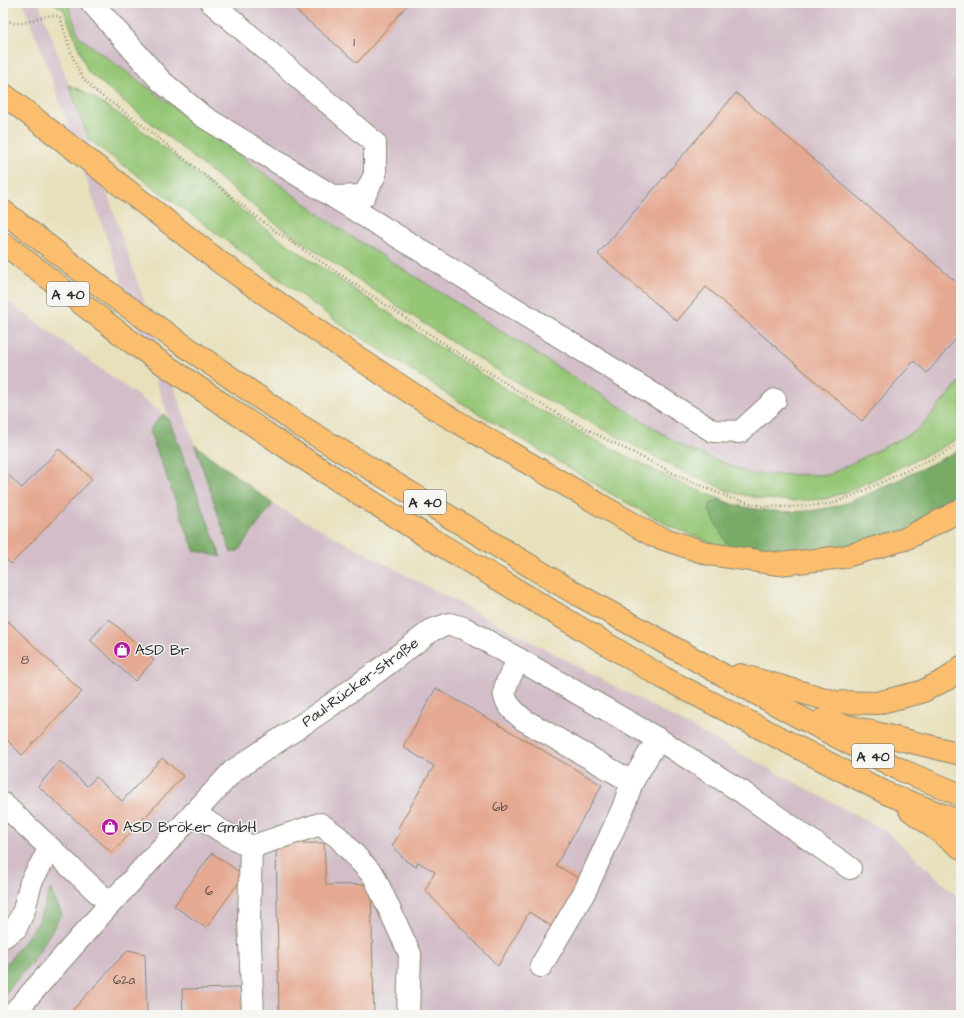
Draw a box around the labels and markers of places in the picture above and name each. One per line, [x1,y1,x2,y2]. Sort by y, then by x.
shop icon: ASD Br [112,640,132,660]
place label: ASD Br [135,640,189,661]
shop icon: ASD Bröker GmbH [100,817,120,837]
place label: ASD Bröker GmbH [123,817,257,838]

